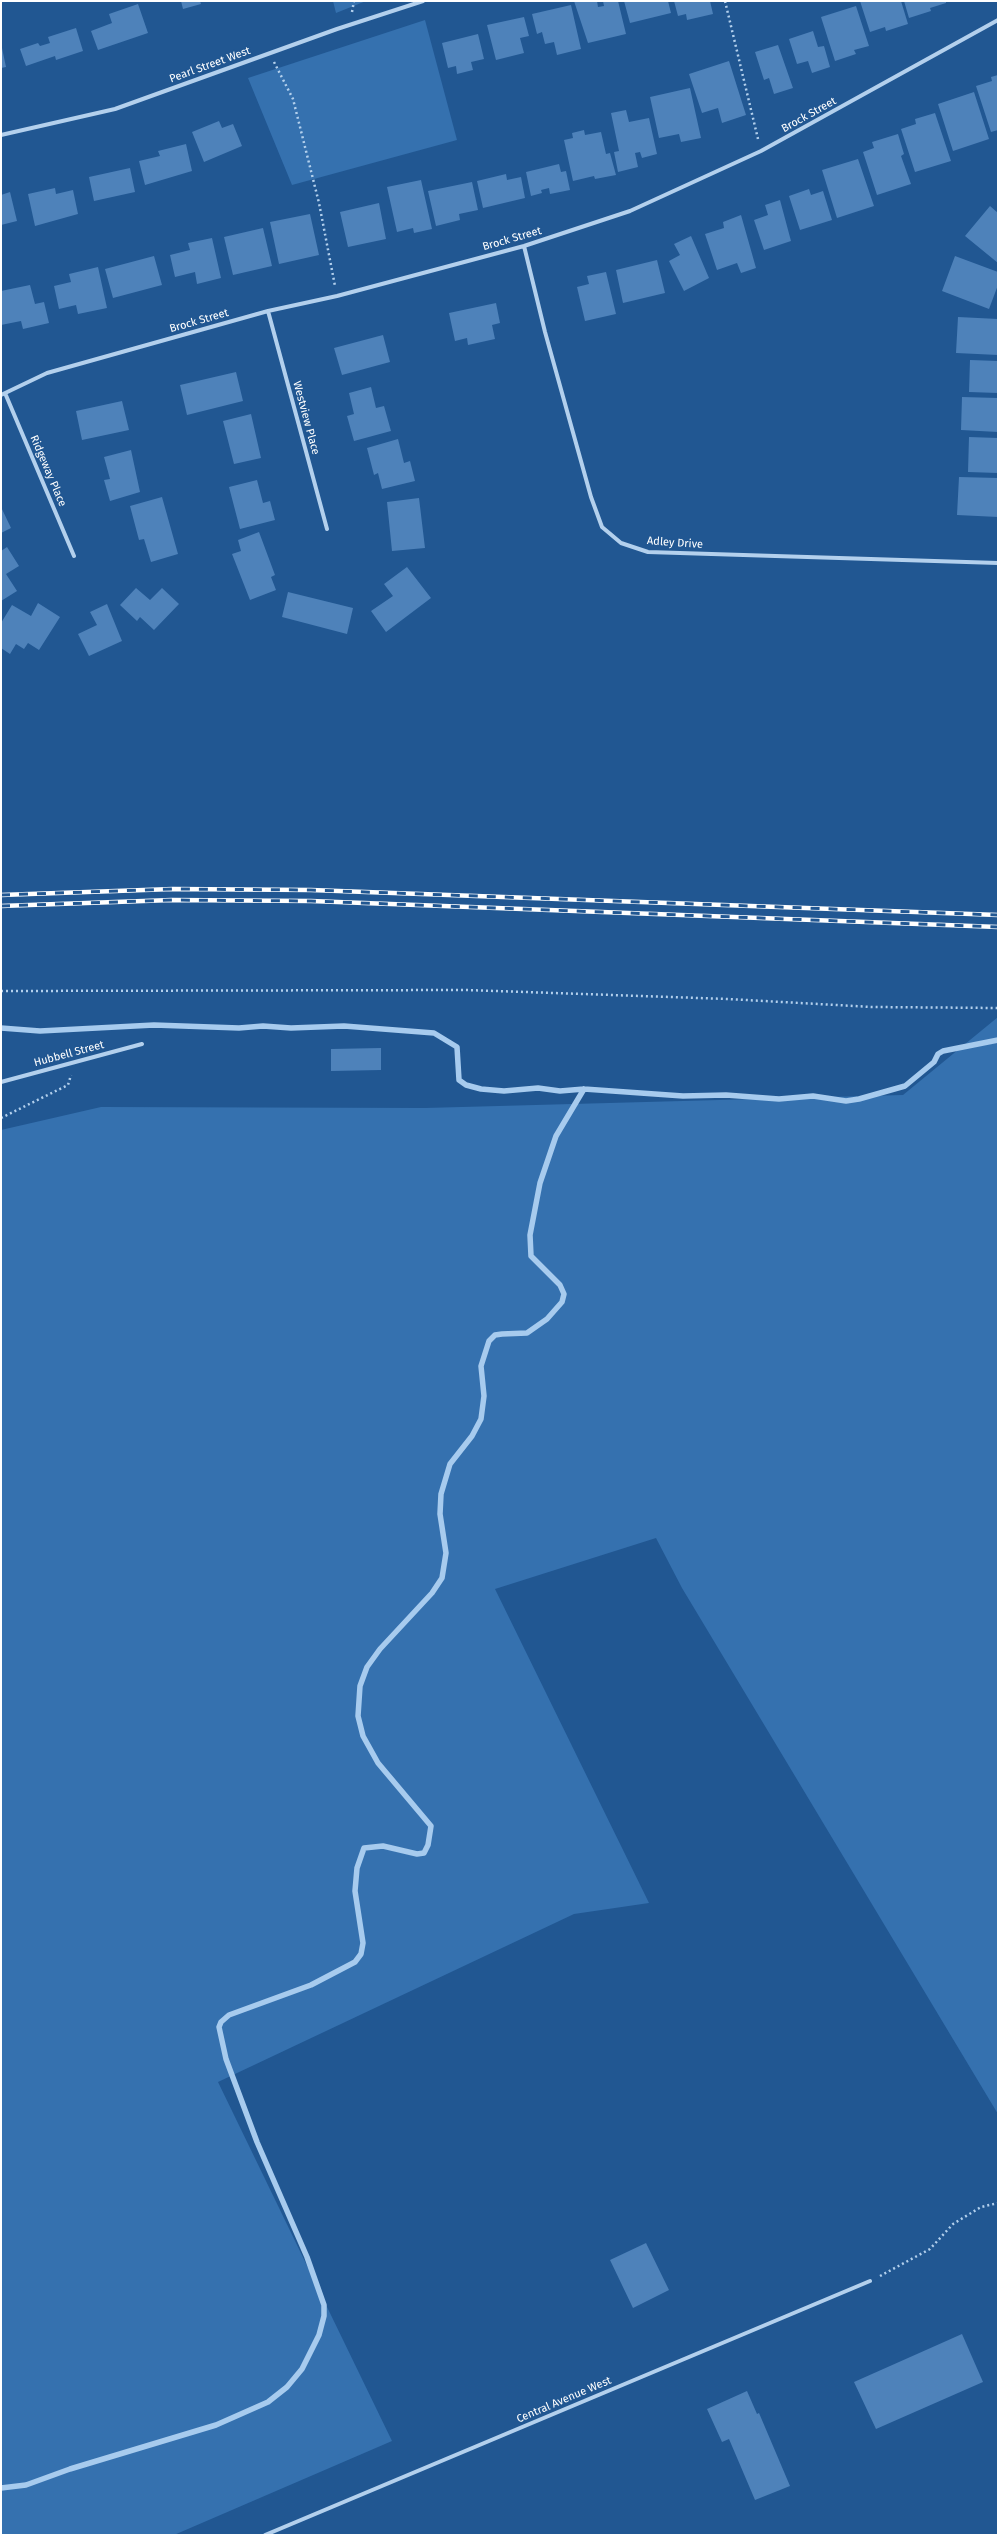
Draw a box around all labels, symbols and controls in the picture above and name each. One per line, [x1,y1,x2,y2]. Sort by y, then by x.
street label: Pearl Street West [168,44,252,86]
street label: Brock Street [779,95,839,135]
street label: Brock Street [481,224,543,254]
street label: Brock Street [168,306,230,336]
street label: Westview Place [290,380,322,456]
street label: Ridgeway Place [27,433,69,509]
street label: Adley Drive [647,534,703,552]
street label: Hubbell Street [32,1038,106,1070]
street label: Central Avenue West [515,2374,613,2426]

